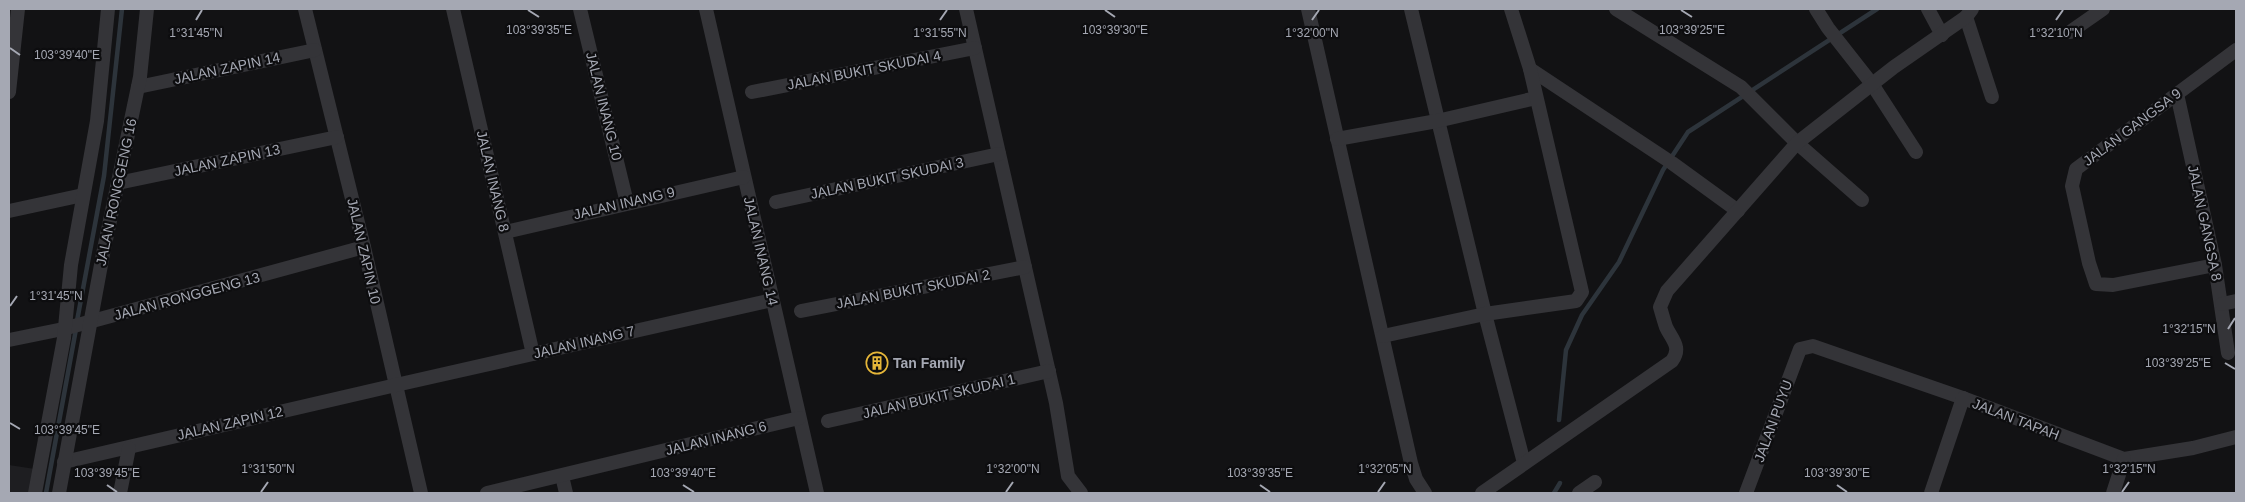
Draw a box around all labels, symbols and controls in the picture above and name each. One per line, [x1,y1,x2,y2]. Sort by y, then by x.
text: 103°39'35"E [506,23,572,37]
text: 103°39'30"E [1082,23,1148,37]
text: 103°39'25"E [1659,23,1725,37]
text: 1°31'45"N [169,26,223,40]
text: 1°31'55"N [913,26,967,40]
text: 1°32'00"N [1285,26,1339,40]
text: 1°32'10"N [2029,26,2083,40]
street label: JALAN BUKIT SKUDAI 4 [786,47,942,93]
text: 103°39'40"E [34,48,100,62]
street label: JALAN ZAPIN 14 [172,49,282,87]
street label: JALAN INANG 10 [583,50,625,162]
street label: JALAN GANGSA 9 [2080,85,2184,169]
street label: JALAN RONGGENG 16 [93,117,139,267]
street label: JALAN INANG 8 [474,129,512,233]
street label: JALAN ZAPIN 13 [172,141,282,179]
street label: JALAN BUKIT SKUDAI 3 [809,154,965,202]
street label: JALAN GANGSA 8 [2185,163,2225,283]
street label: JALAN INANG 9 [572,184,676,222]
street label: JALAN INANG 14 [741,195,781,307]
street label: JALAN ZAPIN 10 [344,197,384,306]
street label: JALAN BUKIT SKUDAI 2 [835,266,991,312]
street label: JALAN RONGGENG 13 [112,269,262,323]
text: 1°31'45"N [29,289,83,303]
text: 1°32'15"N [2162,322,2216,336]
street label: JALAN INANG 7 [532,323,636,361]
building icon: Tan Family [865,351,889,375]
place label: Tan Family [893,355,965,371]
text: 103°39'25"E [2145,356,2211,370]
street label: JALAN BUKIT SKUDAI 1 [861,371,1017,421]
street label: JALAN PUYU [1751,378,1795,464]
street label: JALAN TAPAH [1970,395,2062,443]
street label: JALAN ZAPIN 12 [176,403,285,443]
street label: JALAN INANG 6 [664,418,768,458]
text: 103°39'45"E [34,423,100,437]
text: 1°31'50"N [241,462,295,476]
text: 1°32'00"N [986,462,1040,476]
text: 1°32'05"N [1358,462,1412,476]
text: 1°32'15"N [2102,462,2156,476]
text: 103°39'45"E [74,466,140,480]
text: 103°39'40"E [650,466,716,480]
text: 103°39'35"E [1227,466,1293,480]
text: 103°39'30"E [1804,466,1870,480]

